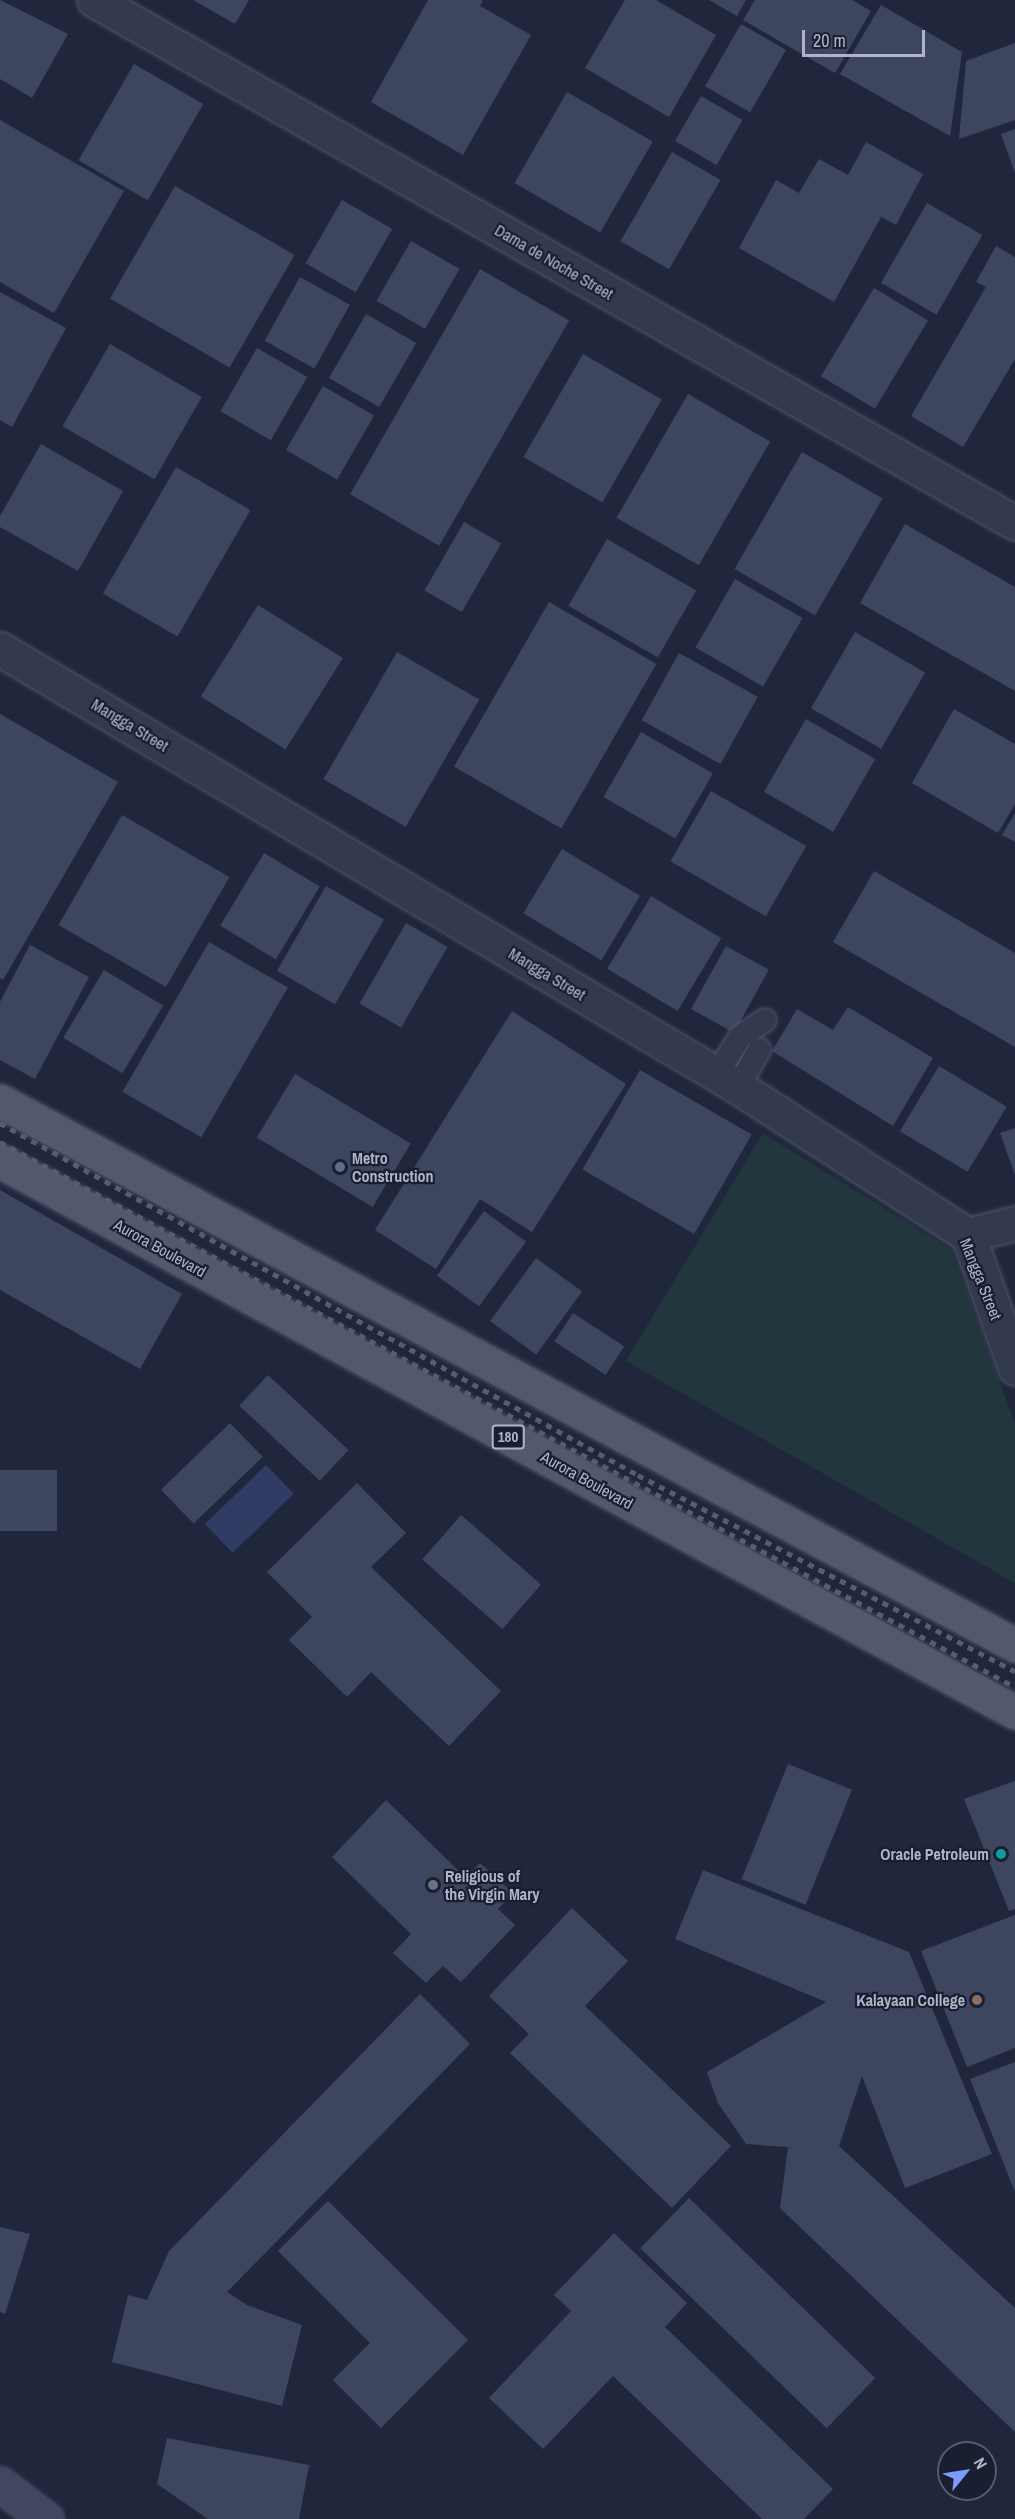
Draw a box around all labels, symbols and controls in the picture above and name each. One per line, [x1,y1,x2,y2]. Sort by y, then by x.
scale bar [805,18,928,56]
text: 20 m [813,28,846,53]
street label: Dama de Noche Street [491,220,617,304]
street label: Mangga Street [88,695,172,755]
street label: Mangga Street [505,944,589,1004]
place label: Metro Construction [352,1148,434,1186]
marker: Metro Construction [333,1160,347,1174]
street label: Aurora Boulevard [111,1215,209,1281]
street label: Mangga Street [956,1236,1006,1322]
road number: 180 [492,1425,524,1449]
street label: Aurora Boulevard [538,1447,636,1513]
place label: Oracle Petroleum [880,1844,989,1864]
marker: Oracle Petroleum [994,1847,1008,1861]
place label: Religious of the Virgin Mary [445,1866,540,1904]
marker: Religious of the Virgin Mary [426,1878,440,1892]
place label: Kalayaan College [856,1990,965,2010]
marker: Kalayaan College [970,1993,984,2007]
north arrow [937,2441,997,2501]
text: N [969,2453,993,2473]

